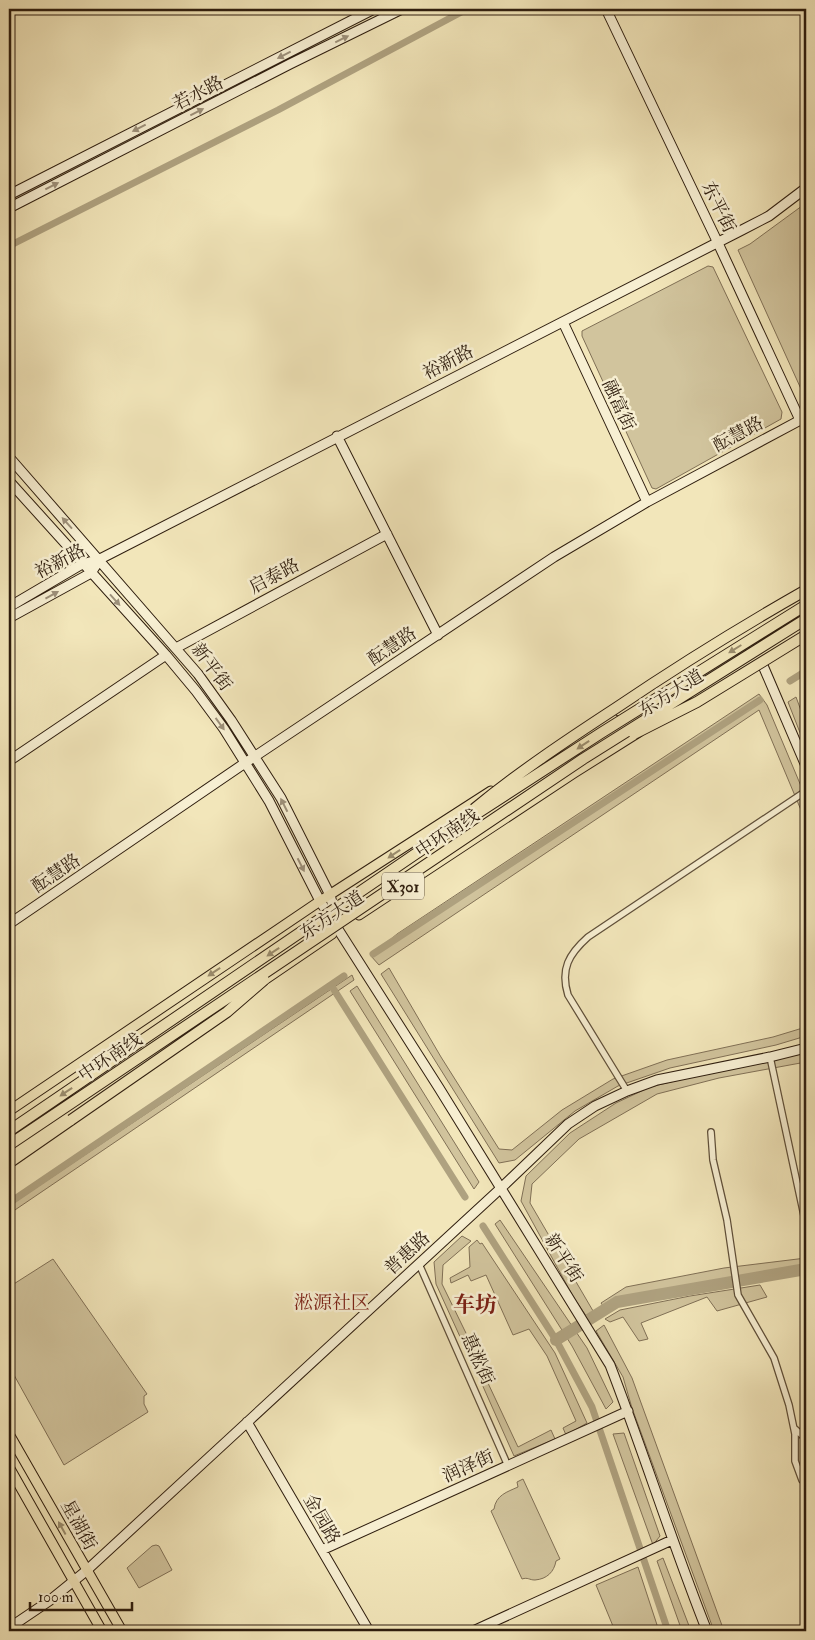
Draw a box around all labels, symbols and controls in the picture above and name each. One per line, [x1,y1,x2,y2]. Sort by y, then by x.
one-way arrow [335,35,349,43]
one-way arrow [277,51,291,59]
street label: 若水路 [169,71,228,116]
one-way arrow [189,108,204,116]
one-way arrow [132,124,147,132]
street label: 东平街 [696,178,741,237]
one-way arrow [45,182,59,190]
street label: 裕新路 [419,340,478,385]
street label: 融富街 [597,376,640,435]
street label: 酝慧路 [709,412,767,457]
one-way arrow [61,517,73,529]
street label: 裕新路 [31,539,90,584]
street label: 启泰路 [245,554,303,599]
one-way arrow [45,590,58,599]
one-way arrow [109,594,121,606]
street label: 酝慧路 [363,622,421,671]
street label: 新平街 [186,639,237,696]
one-way arrow [728,645,742,654]
street label: 东方大道 [635,665,708,722]
one-way arrow [215,717,225,731]
one-way arrow [576,740,589,750]
one-way arrow [280,798,288,812]
street label: 中环南线 [411,804,484,863]
street label: 酝慧路 [27,849,85,898]
one-way arrow [387,849,401,859]
one-way arrow [297,857,305,872]
road number: X301 [382,872,424,899]
street label: 东方大道 [296,886,369,945]
one-way arrow [266,947,280,957]
one-way arrow [208,967,221,977]
street label: 中环南线 [74,1028,147,1087]
one-way arrow [59,1087,73,1097]
street label: 普惠路 [380,1227,435,1280]
street label: 新平街 [540,1229,588,1287]
district label: 淞源社区 [294,1291,370,1315]
district label: 车坊 [453,1291,497,1319]
street label: 惠淞街 [456,1330,499,1389]
street label: 润泽街 [439,1445,498,1488]
street label: 金园路 [298,1490,345,1548]
street label: 星湖街 [55,1496,102,1554]
one-way arrow [58,1522,67,1535]
scale bar [30,1580,132,1612]
text: 100 m [38,1588,74,1607]

